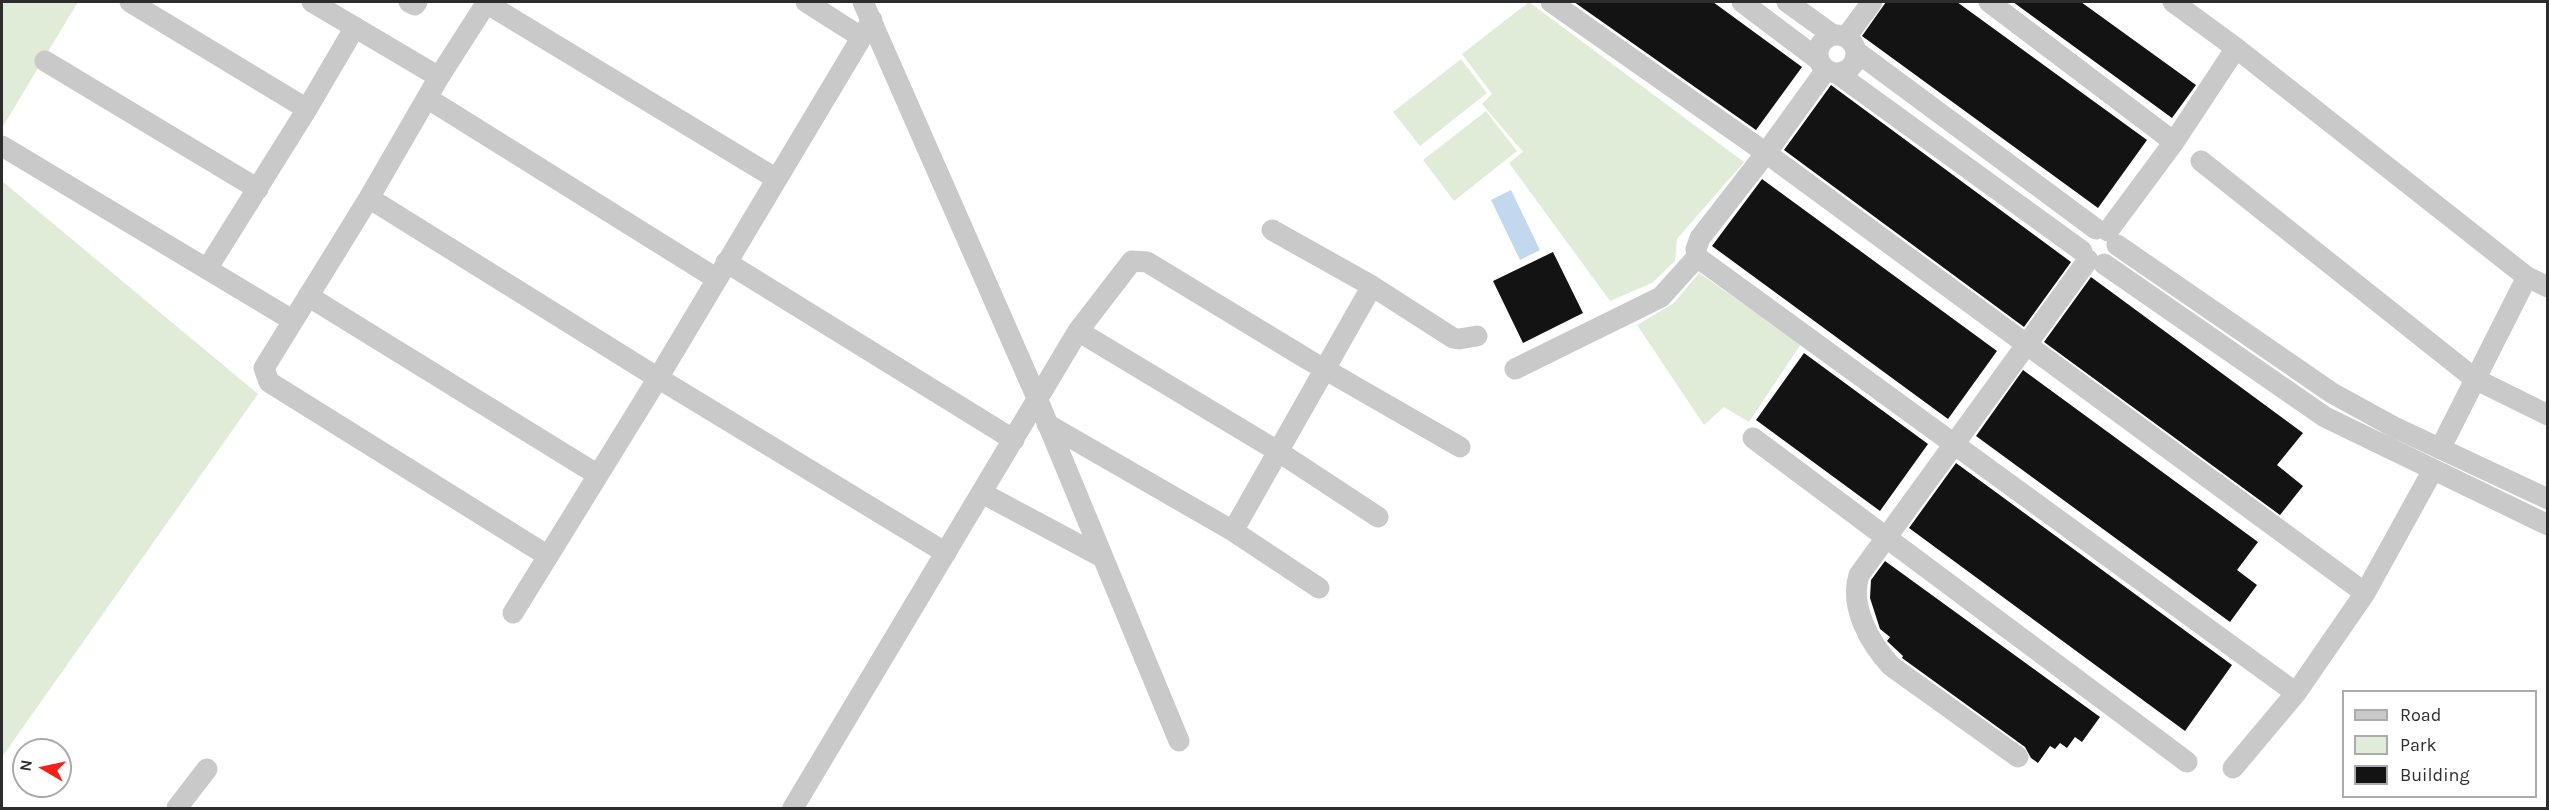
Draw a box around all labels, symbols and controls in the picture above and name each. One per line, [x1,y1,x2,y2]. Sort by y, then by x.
legend [2342,690,2537,798]
text: Road [2400,704,2441,726]
text: Park [2400,734,2437,756]
north arrow [12,738,72,798]
text: N [15,758,36,773]
text: Building [2400,764,2470,786]

